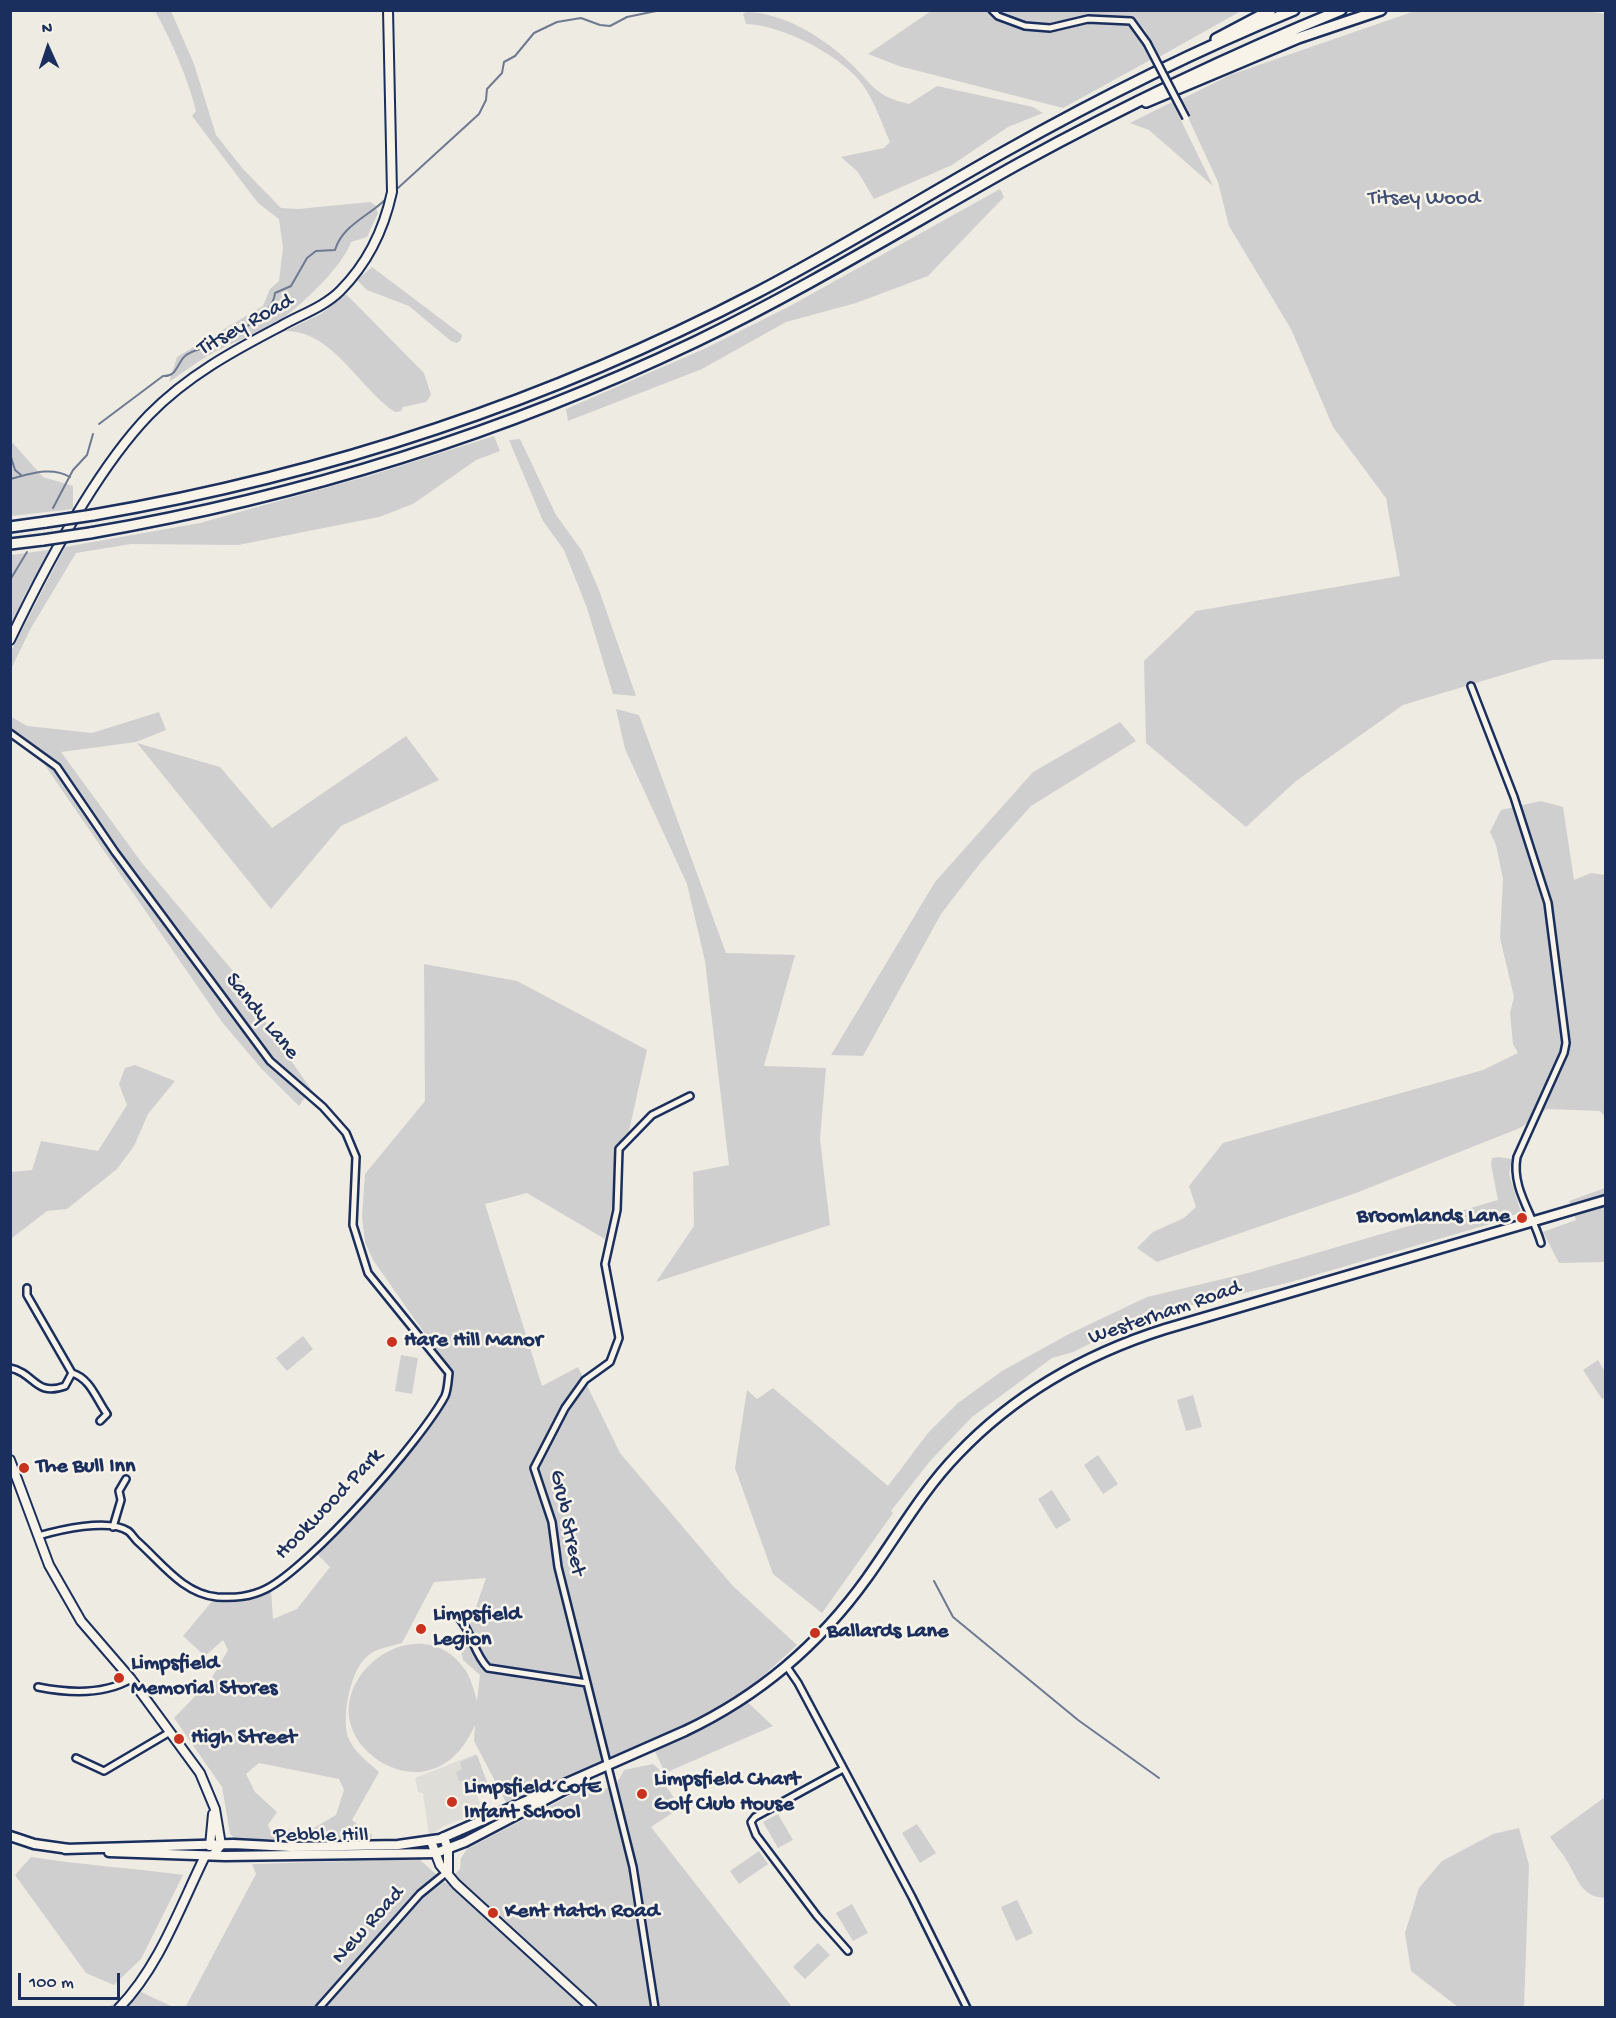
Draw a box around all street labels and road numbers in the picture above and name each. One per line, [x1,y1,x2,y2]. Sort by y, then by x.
street label: Titsey Road [193,289,299,363]
street label: Sandy Lane [218,968,304,1066]
street label: Westerham Road [1085,1276,1245,1352]
street label: Hookwood Park [270,1444,390,1566]
street label: Grub Street [542,1468,590,1578]
street label: Pebble Hill [273,1824,369,1850]
street label: New Road [327,1881,411,1971]

